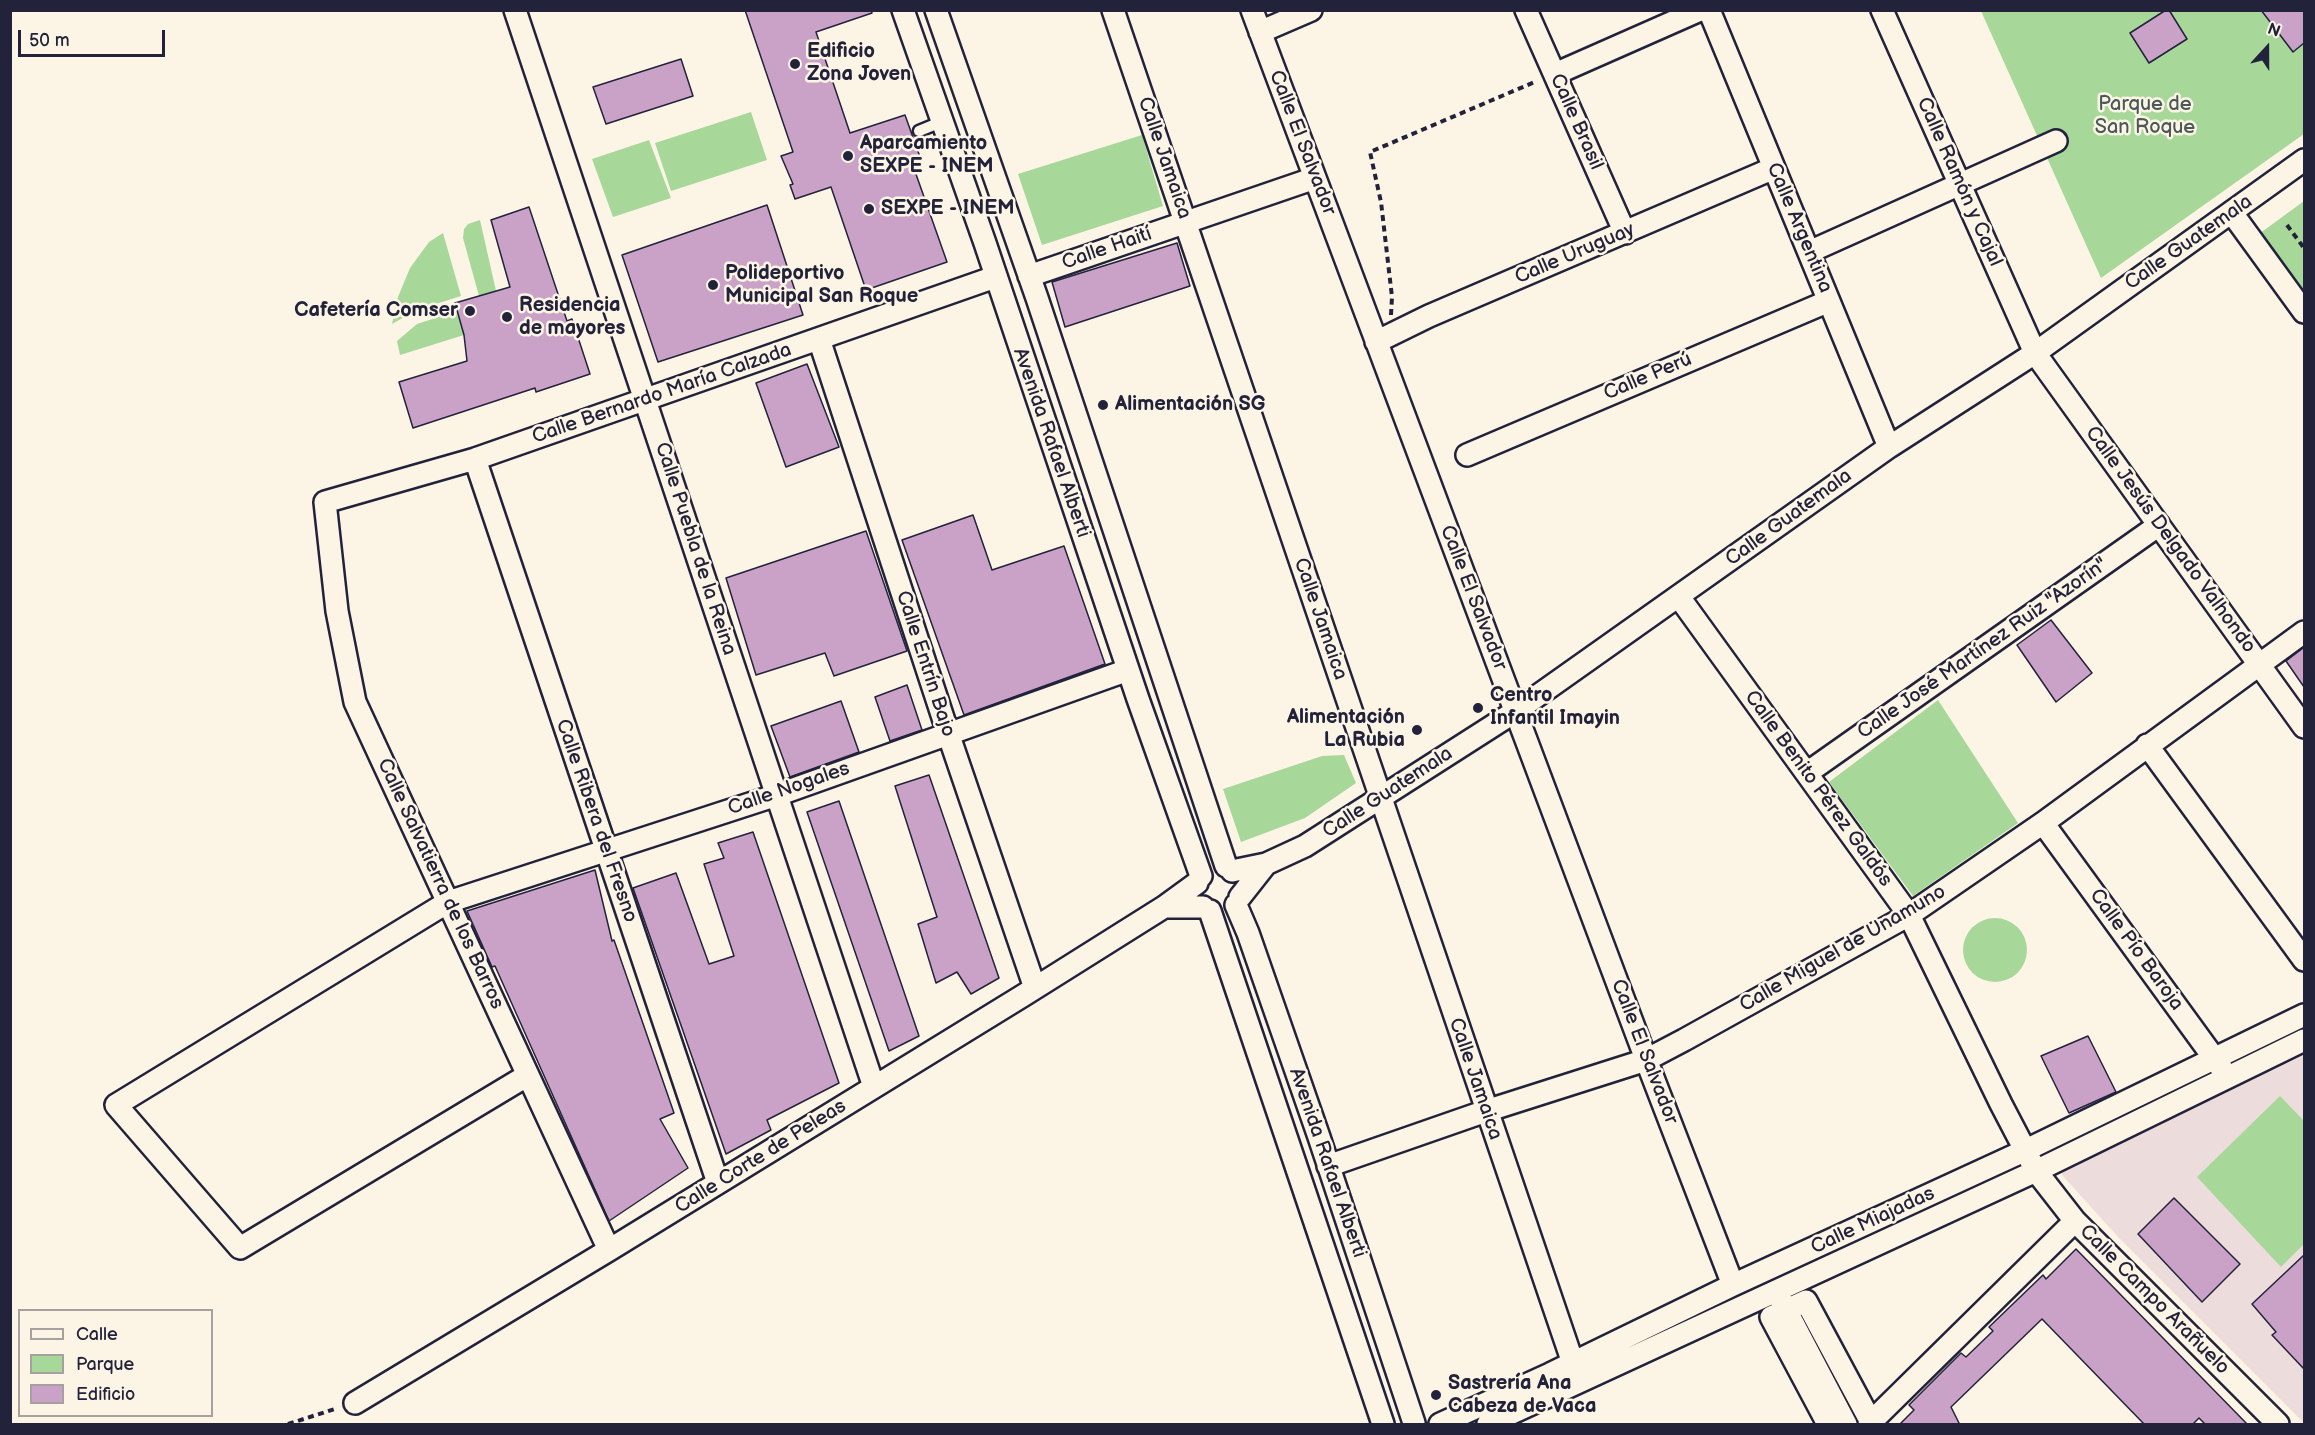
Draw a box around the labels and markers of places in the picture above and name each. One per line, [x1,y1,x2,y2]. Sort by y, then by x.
place label: Edificio Zona Joven [807,40,911,87]
marker: Edificio Zona Joven [788,57,802,71]
place label: Aparcamiento SEXPE - INEM [860,132,994,179]
marker: Aparcamiento SEXPE - INEM [841,149,855,163]
place label: SEXPE - INEM [881,197,1015,221]
marker: SEXPE - INEM [862,202,876,216]
place label: Polideportivo Municipal San Roque [725,262,918,309]
marker: Polideportivo Municipal San Roque [706,278,720,292]
place label: Residencia de mayores [519,294,625,341]
place label: Cafetería Comser [294,299,458,323]
marker: Cafetería Comser [463,304,477,318]
marker: Residencia de mayores [500,310,514,324]
place label: Alimentación SG [1115,393,1265,417]
marker: Alimentación SG [1096,398,1110,412]
place label: Centro Infantil Imayin [1490,684,1620,731]
marker: Centro Infantil Imayin [1471,701,1485,715]
place label: Alimentación La Rubia [1287,706,1405,753]
marker: Alimentación La Rubia [1410,723,1424,737]
place label: Sastrería Ana Cabeza de Vaca [1448,1372,1596,1419]
marker: Sastrería Ana Cabeza de Vaca [1429,1388,1443,1402]

